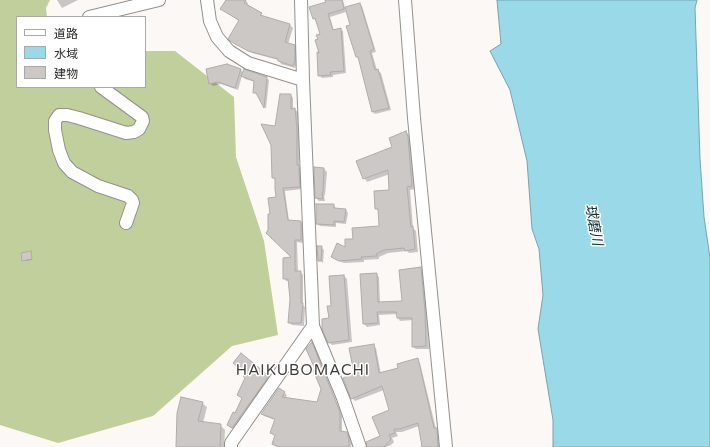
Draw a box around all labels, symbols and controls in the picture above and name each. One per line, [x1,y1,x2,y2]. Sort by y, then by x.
legend [16,16,146,88]
text: 道路 [54,27,78,41]
text: 水域 [54,47,78,61]
text: 建物 [54,67,78,81]
water label: 球磨川 [581,203,605,247]
district label: HAIKUBOMACHI [236,362,370,380]

